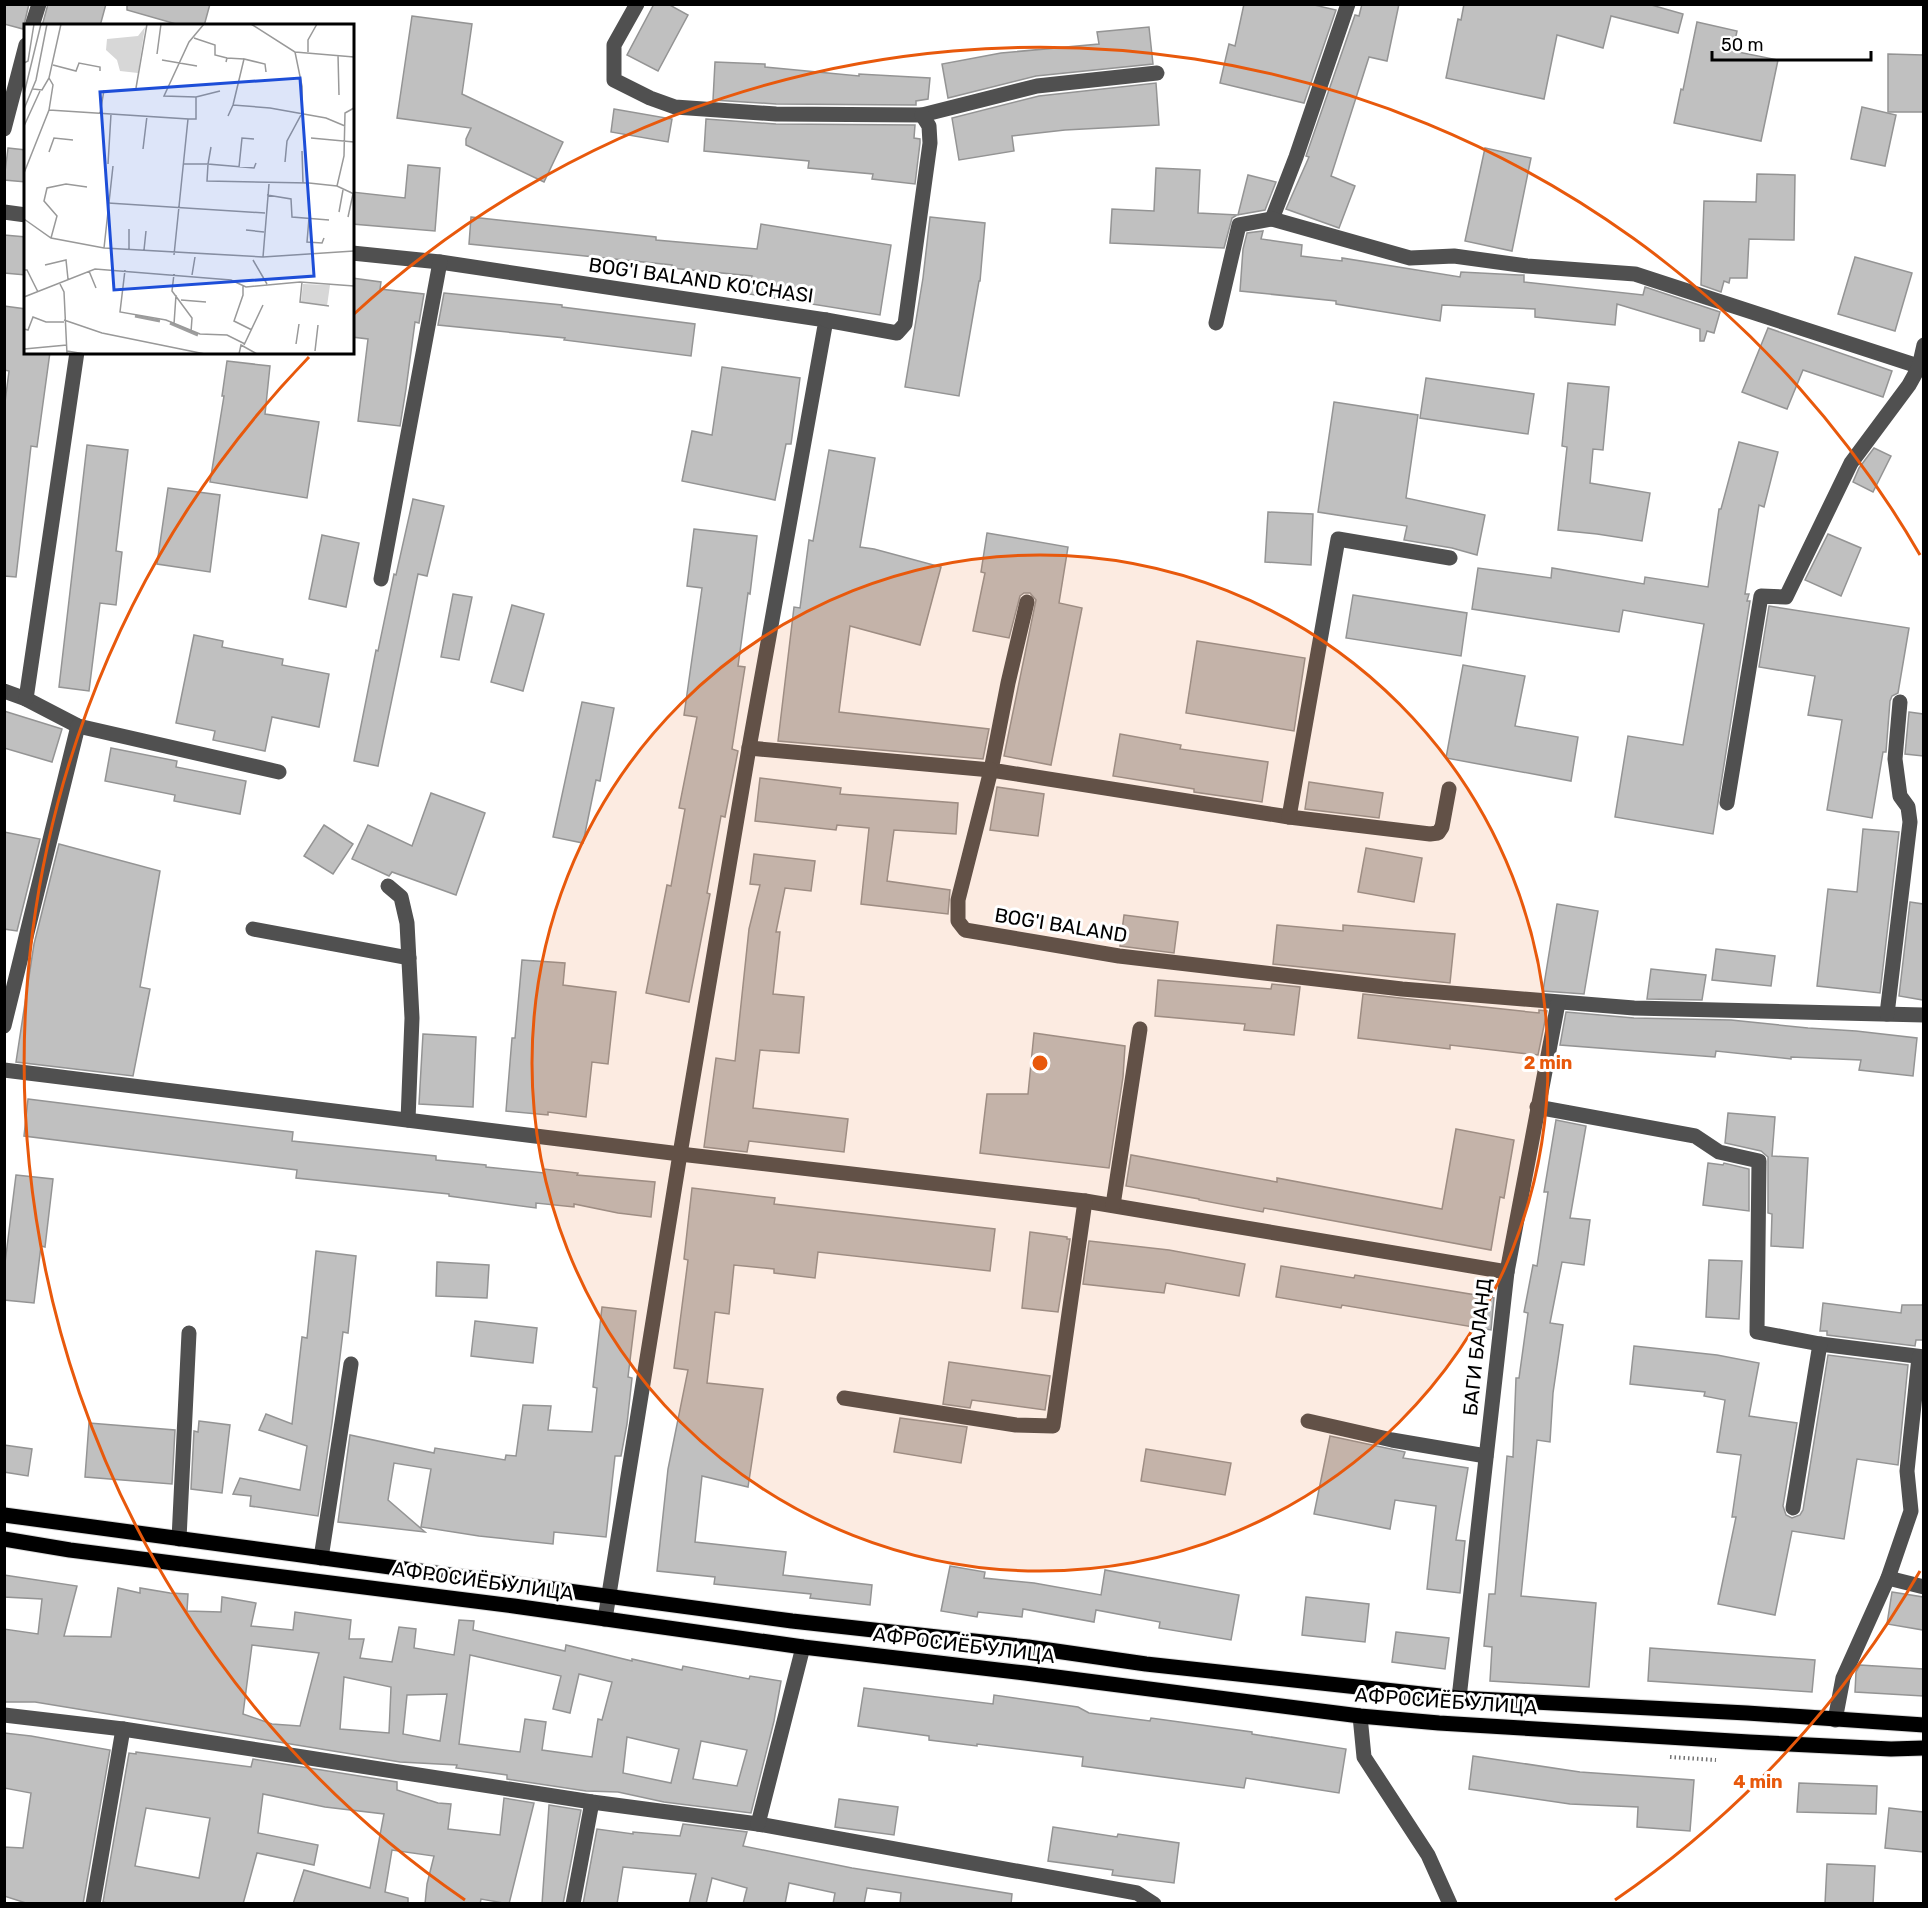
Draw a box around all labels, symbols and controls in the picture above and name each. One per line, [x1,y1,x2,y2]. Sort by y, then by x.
inset map [24,24,354,354]
scale bar [1712,24,1871,62]
text: 50 m [1721,34,1764,56]
street label: BOG'I BALAND KO'CHASI [587,252,815,308]
street label: BOG'I BALAND [993,903,1129,947]
text: 2 min [1524,1052,1572,1074]
centre of rings [1030,1053,1050,1073]
street label: БАГИ БАЛАНД [1458,1277,1496,1417]
street label: АФРОСИЁБ УЛИЦА [391,1556,575,1606]
street label: АФРОСИЁБ УЛИЦА [872,1622,1056,1668]
street label: АФРОСИЁБ УЛИЦА [1354,1683,1538,1719]
text: 4 min [1733,1771,1783,1793]

